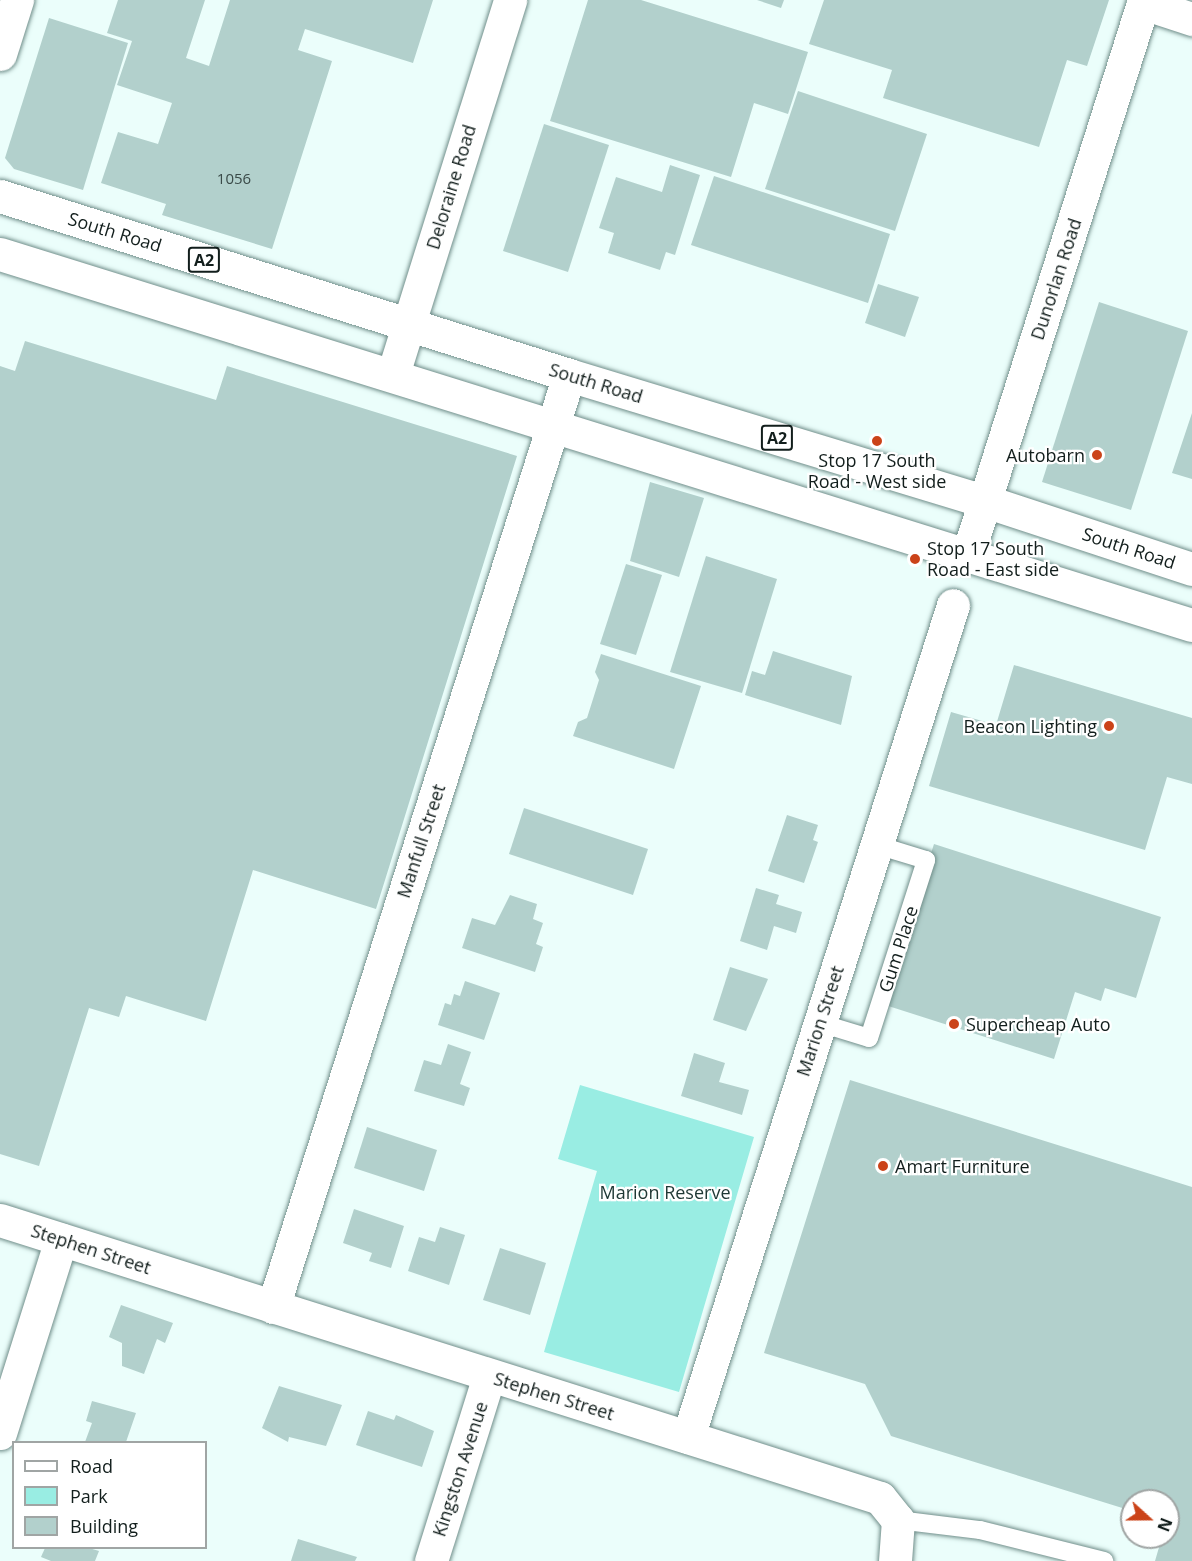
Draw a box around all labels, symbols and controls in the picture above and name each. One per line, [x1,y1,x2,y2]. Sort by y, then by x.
street label: Deloraine Road [422,122,480,252]
house number: 1056 [217,170,251,188]
street label: South Road [66,208,164,256]
street label: Dunorlan Road [1026,215,1086,343]
road number: A2 [188,247,220,273]
street label: South Road [547,359,645,407]
road number: A2 [760,425,794,451]
marker: Stop 17 South Road - West side [870,434,884,448]
place label: Autobarn [1006,444,1085,466]
marker: Autobarn [1090,448,1104,462]
place label: Stop 17 South Road - West side [808,450,946,492]
street label: South Road [1080,523,1178,573]
place label: Stop 17 South Road - East side [927,538,1059,580]
marker: Stop 17 South Road - East side [908,552,922,566]
place label: Beacon Lighting [964,715,1097,737]
marker: Beacon Lighting [1102,719,1116,733]
street label: Manfull Street [392,781,450,901]
street label: Gum Place [874,903,922,995]
street label: Marion Street [792,963,848,1079]
place label: Supercheap Auto [966,1013,1111,1035]
marker: Supercheap Auto [947,1017,961,1031]
place label: Amart Furniture [895,1155,1030,1177]
marker: Amart Furniture [876,1159,890,1173]
park label: Marion Reserve [600,1181,730,1203]
street label: Stephen Street [28,1219,154,1279]
street label: Stephen Street [491,1367,617,1425]
street label: Kingston Avenue [428,1399,492,1539]
legend [12,1441,207,1549]
text: Road [70,1454,113,1478]
text: Park [70,1484,108,1508]
north arrow [1120,1489,1180,1549]
text: Building [70,1514,138,1538]
text: N [1152,1515,1178,1535]

